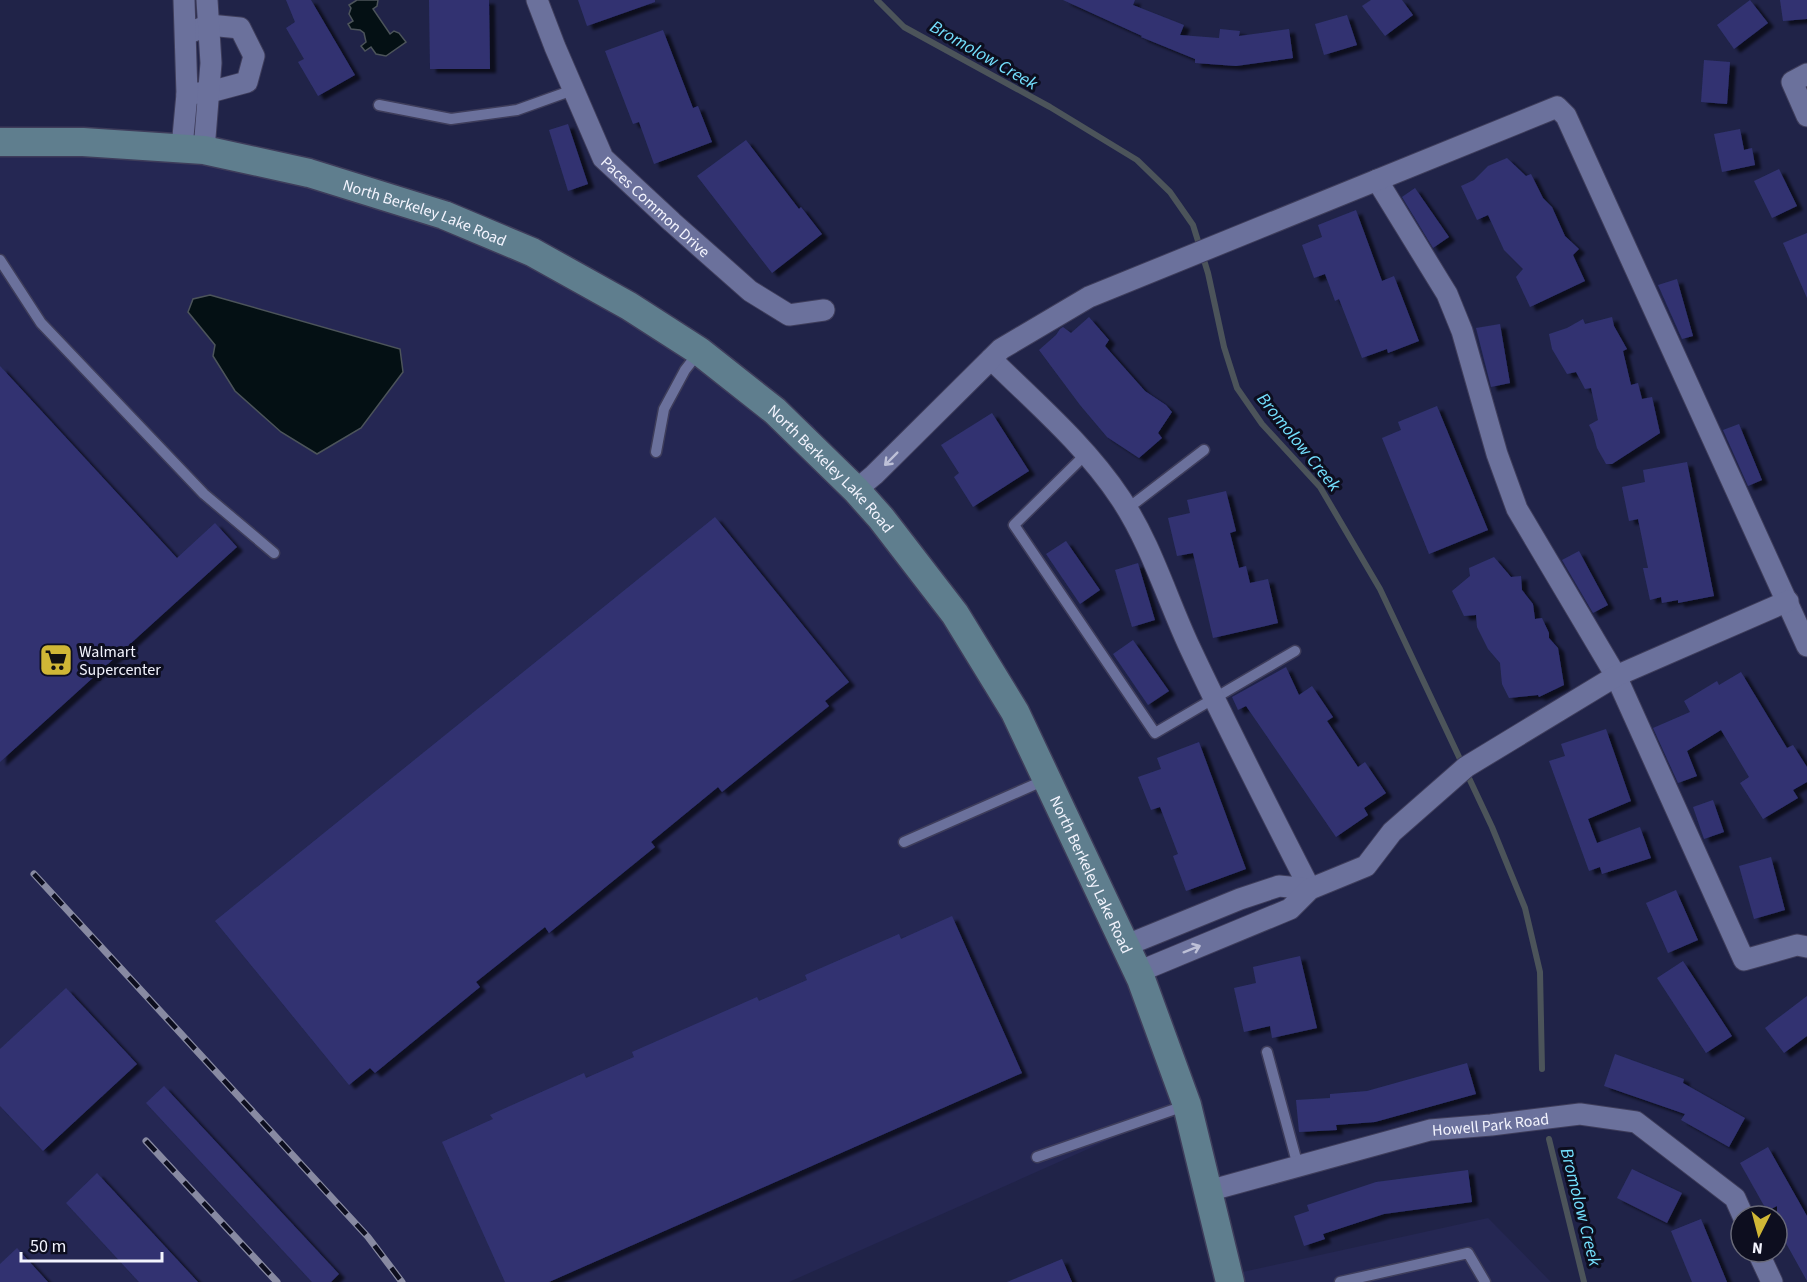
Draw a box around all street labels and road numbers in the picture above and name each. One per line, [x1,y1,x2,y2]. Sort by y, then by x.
street label: Paces Common Drive [596,152,715,263]
street label: North Berkeley Lake Road [340,174,510,252]
street label: North Berkeley Lake Road [763,400,899,538]
street label: North Berkeley Lake Road [1044,792,1137,957]
street label: Howell Park Road [1431,1108,1550,1142]

